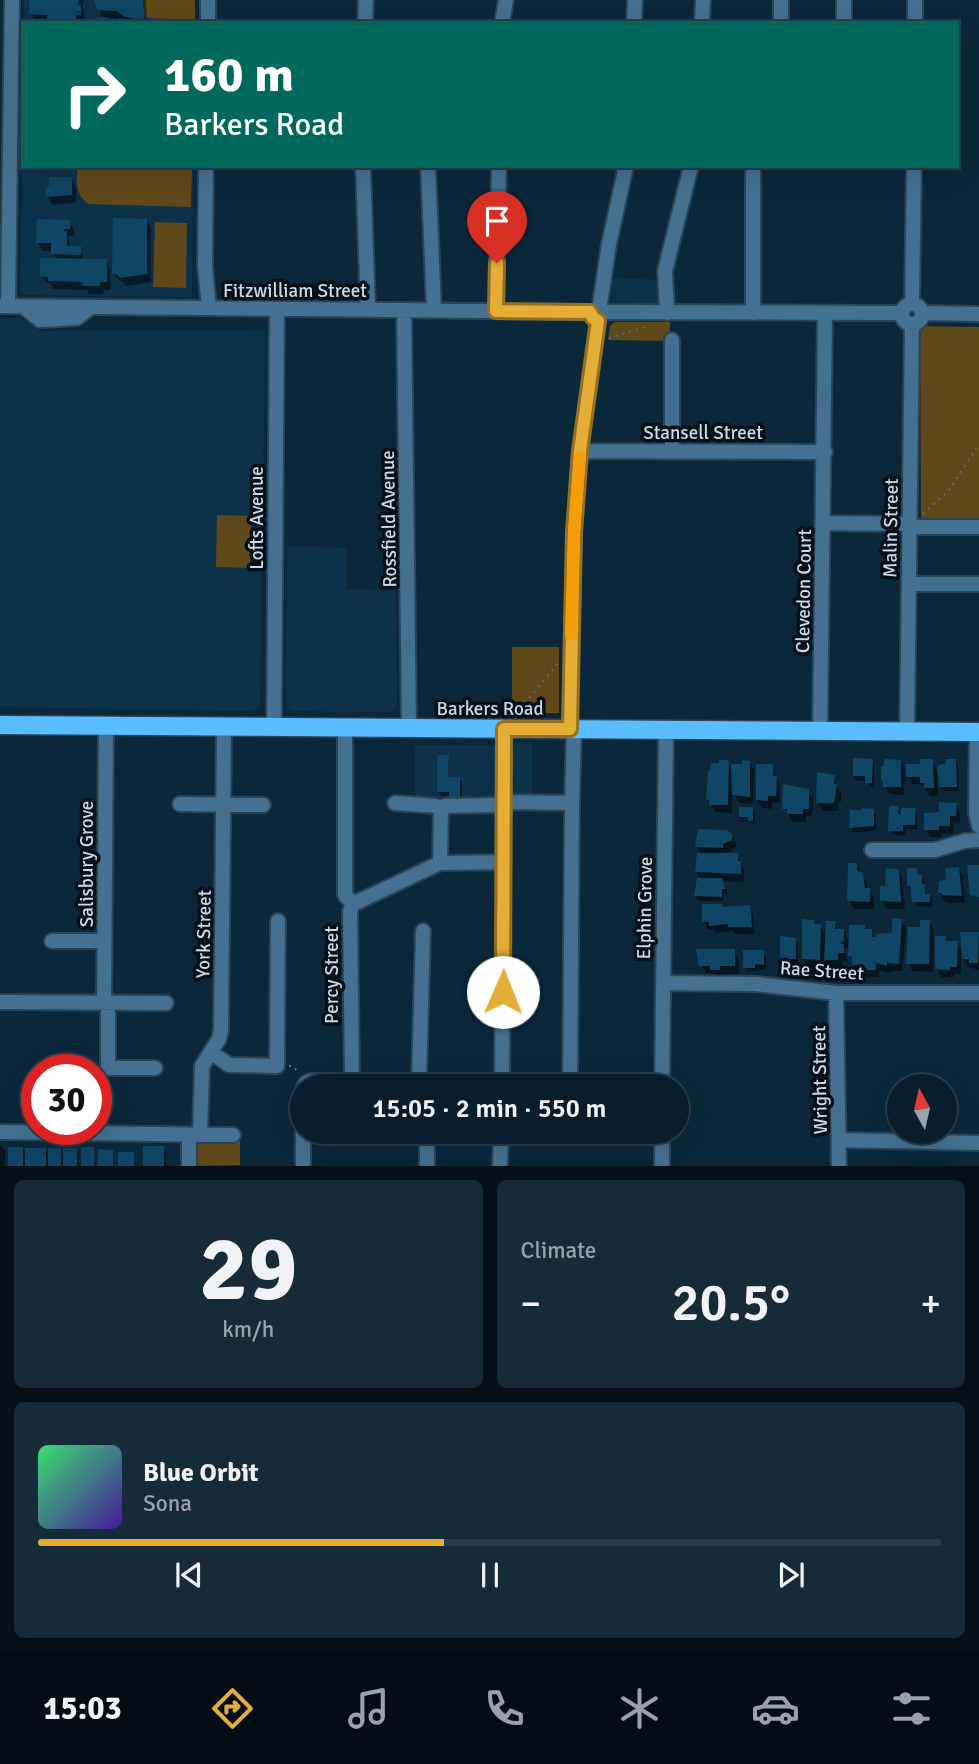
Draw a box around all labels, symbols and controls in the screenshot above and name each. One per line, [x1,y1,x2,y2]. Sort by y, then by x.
text: 160 m [164,45,294,105]
icon: right [49,49,140,140]
text: Barkers Road [164,105,344,144]
pin [467,191,527,263]
icon: arrive [478,202,516,240]
street label: Fitzwilliam Street [223,279,367,303]
street label: Stansell Street [643,421,763,445]
street label: Rossfield Avenue [376,450,402,588]
street label: Lofts Avenue [245,466,269,570]
street label: Malin Street [878,478,904,578]
street label: Clevedon Court [791,528,817,653]
street label: Barkers Road [437,697,543,721]
street label: Salisbury Grove [75,801,99,927]
street label: Elphin Grove [632,856,658,960]
street label: York Street [191,889,217,978]
street label: Percy Street [320,926,344,1024]
position arrow [466,955,540,1029]
street label: Rae Street [779,956,865,986]
street label: Wright Street [807,1025,833,1135]
speed limit sign: 30 [21,1054,112,1145]
north arrow [887,1074,957,1144]
map controls [887,1074,957,1144]
text: 15:05 · 2 min · 550 m [373,1093,606,1125]
text: 29 [199,1213,297,1326]
text: Climate [521,1236,596,1265]
text: 20.5° [671,1271,790,1335]
text: − [521,1280,541,1327]
text: + [920,1280,941,1327]
text: km/h [222,1315,274,1344]
text: Blue Orbit [143,1457,259,1489]
text: Sona [143,1489,192,1518]
icon: previous [170,1556,208,1594]
icon: pause [471,1556,509,1594]
icon: next [772,1556,810,1594]
icon: directions [208,1684,257,1733]
icon: music [344,1684,393,1733]
icon: phone [480,1684,529,1733]
icon: climate [615,1684,664,1733]
icon: car [751,1684,800,1733]
icon: filters [887,1684,936,1733]
text: 15:03 [43,1689,122,1728]

